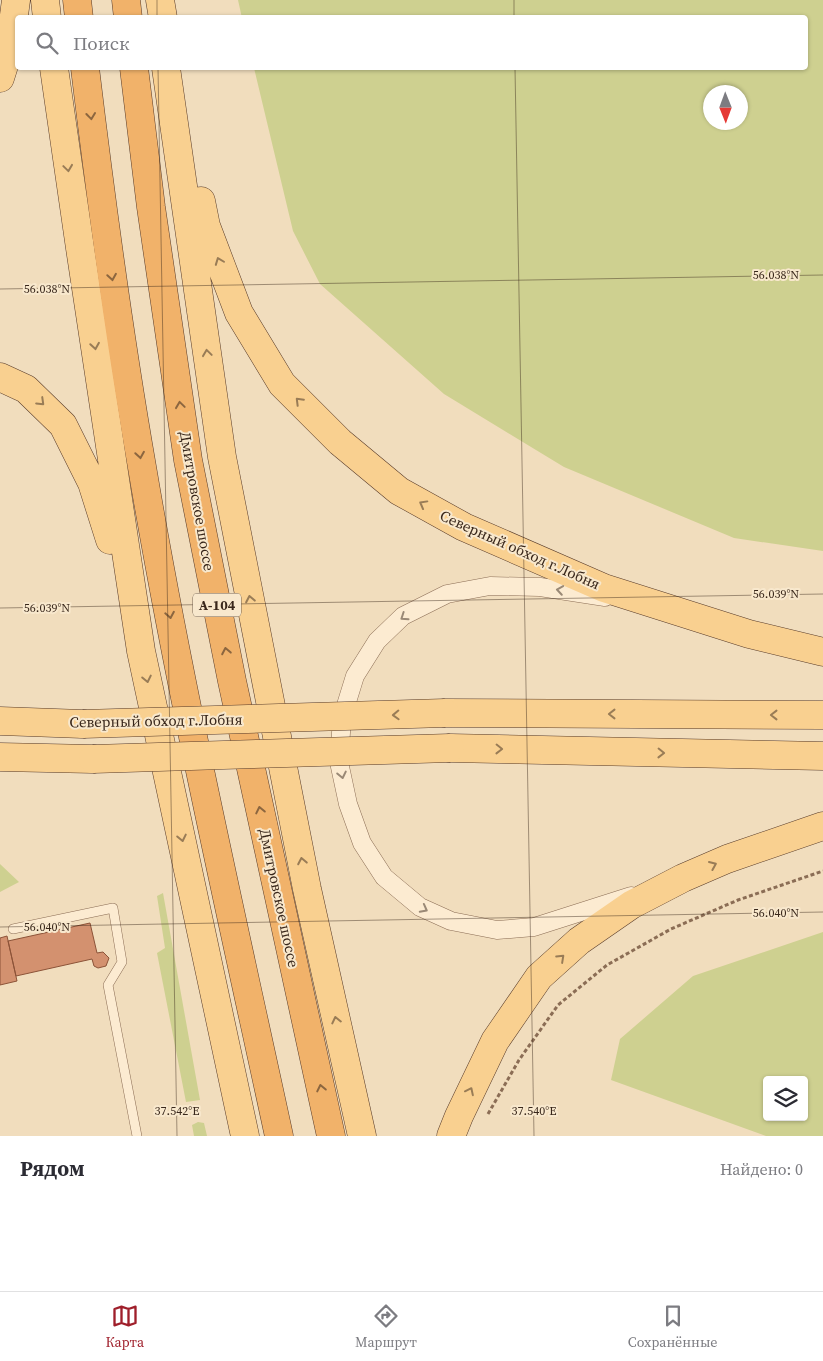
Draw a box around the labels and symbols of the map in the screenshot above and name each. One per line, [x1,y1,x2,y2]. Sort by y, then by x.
north arrow [703,85,748,130]
one-way arrow [85,112,96,120]
one-way arrow [63,163,73,172]
one-way arrow [215,257,225,266]
text: 56.038°N [753,267,799,283]
one-way arrow [107,273,117,281]
text: 56.038°N [24,281,70,297]
one-way arrow [89,341,99,350]
one-way arrow [202,348,213,356]
one-way arrow [35,397,44,406]
one-way arrow [295,397,304,406]
one-way arrow [175,401,186,409]
street label: Дмитровское шоссе [175,429,220,573]
one-way arrow [134,451,145,459]
one-way arrow [419,500,428,510]
street label: Северный обход г.Лобня [437,505,604,594]
one-way arrow [556,586,565,596]
text: 56.039°N [753,586,799,602]
road number: А-104 [193,594,241,616]
one-way arrow [246,594,256,603]
text: 56.039°N [24,600,70,616]
one-way arrow [164,610,174,619]
one-way arrow [401,610,410,620]
one-way arrow [221,647,231,655]
one-way arrow [141,675,152,684]
street label: Северный обход г.Лобня [69,708,243,733]
one-way arrow [608,709,616,719]
one-way arrow [392,710,400,720]
one-way arrow [770,710,778,720]
one-way arrow [495,744,503,755]
one-way arrow [657,747,665,758]
one-way arrow [336,771,347,780]
one-way arrow [255,805,266,814]
street label: Дмитровское шоссе [254,826,305,970]
one-way arrow [176,833,187,842]
one-way arrow [297,857,307,866]
one-way arrow [708,860,717,871]
one-way arrow [419,903,428,913]
text: 56.040°N [753,905,799,921]
text: 56.040°N [24,919,70,935]
one-way arrow [555,955,564,964]
one-way arrow [332,1016,342,1025]
one-way arrow [316,1084,327,1093]
one-way arrow [464,1087,475,1096]
text: 37.542°E [155,1103,199,1119]
text: 37.540°E [512,1103,556,1119]

